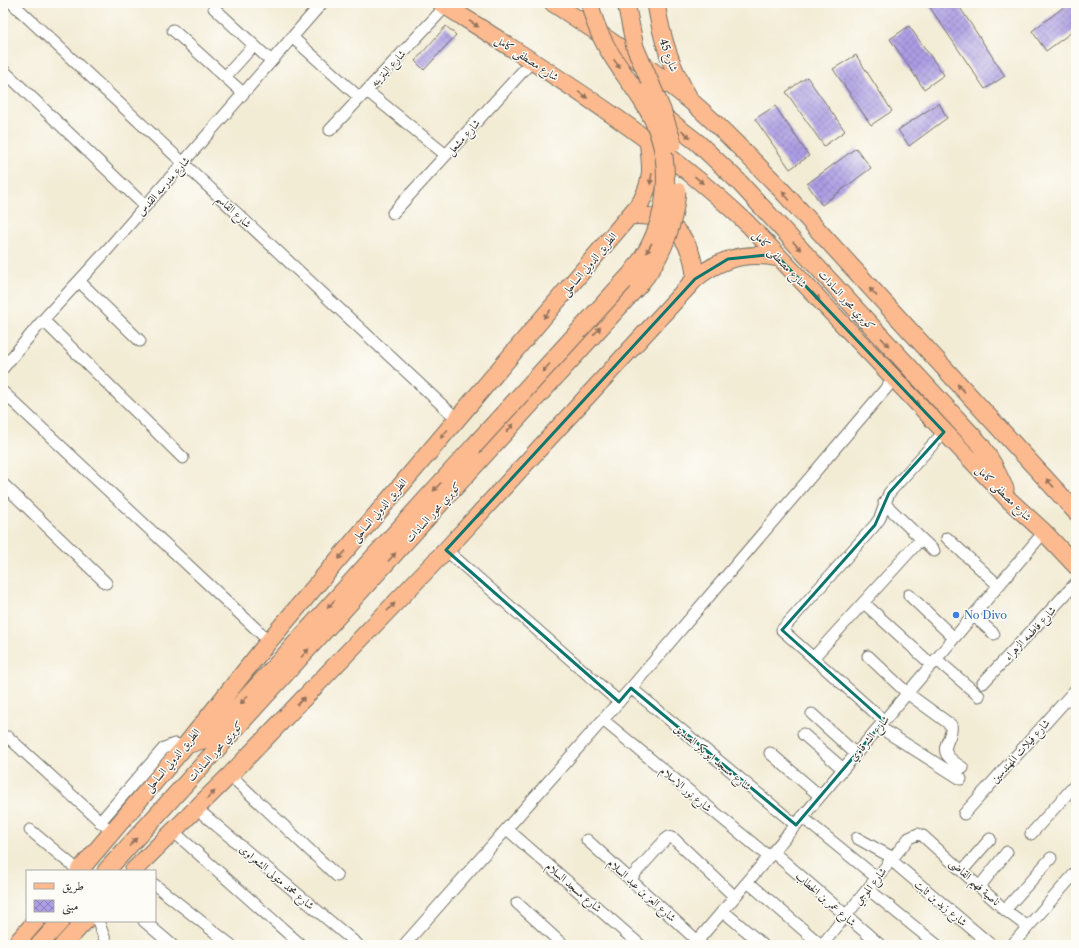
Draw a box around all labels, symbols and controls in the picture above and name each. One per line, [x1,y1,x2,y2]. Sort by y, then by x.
one-way arrow [469,20,479,28]
street label: شارع مصطفى كامل [491,32,561,86]
street label: شارع 45 [654,36,681,75]
street label: شارع البنزينه [367,47,411,91]
one-way arrow [613,58,621,69]
one-way arrow [577,92,589,99]
street label: شارع مشعل [443,116,485,160]
one-way arrow [681,129,692,138]
street label: شارع مدرسه القدس [134,154,195,220]
one-way arrow [648,173,654,185]
one-way arrow [694,175,705,184]
street label: شارع القاسم [211,191,255,234]
one-way arrow [781,191,790,201]
street label: شارع مصطفى كامل [748,228,810,293]
street label: الطريق الدولي الساحلى [558,229,621,300]
one-way arrow [793,241,802,251]
one-way arrow [645,242,652,254]
street label: كوبري محور السادات [814,267,878,334]
one-way arrow [868,287,878,297]
one-way arrow [811,292,820,301]
one-way arrow [542,309,551,319]
one-way arrow [592,326,602,336]
one-way arrow [881,337,890,347]
one-way arrow [541,362,550,373]
one-way arrow [957,383,966,392]
one-way arrow [910,396,920,406]
one-way arrow [505,422,514,433]
one-way arrow [439,429,449,439]
street label: شارع مصطفى كامل [971,462,1035,526]
street label: الطريق الدولي الساحلى [348,475,411,546]
one-way arrow [1045,478,1054,488]
street label: كوبري محور السادات [402,479,465,547]
one-way arrow [433,482,442,491]
one-way arrow [476,508,485,518]
one-way arrow [338,550,347,559]
one-way arrow [388,551,397,562]
one-way arrow [327,599,336,608]
one-way arrow [386,602,396,612]
street label: شارع فاطمه الزهراء [1001,603,1061,665]
place label: No Divo [964,608,1007,622]
marker: No Divo [951,610,961,620]
one-way arrow [300,648,310,658]
one-way arrow [239,695,248,705]
one-way arrow [296,696,306,706]
street label: شارع الشرقاوي [846,712,894,766]
street label: شارع فيلات المهندسين [987,716,1055,788]
street label: كوبري محور السادات [184,718,247,786]
street label: شارع مسجد ابو بكر الصديق [670,721,754,796]
street label: الطريق الدولي الساحلى [141,725,204,796]
street label: شارع نور الاسلام [655,763,715,817]
one-way arrow [206,790,216,799]
one-way arrow [128,837,137,847]
street label: شارع محمد متولى الشعراوى [235,842,317,915]
street label: شارع العز بن عبد السلام [603,856,679,927]
street label: ناصية فهيم القاضى [944,856,1003,911]
street label: شارع مسجد السلام [541,859,605,917]
street label: شارع الموجي [851,864,892,909]
street label: شارع عمر بن الخطاب [791,869,859,931]
legend [26,870,156,922]
street label: شارع زيد بن ثابت [910,877,970,931]
text: طريق [62,878,84,894]
text: مبنى [62,898,78,915]

